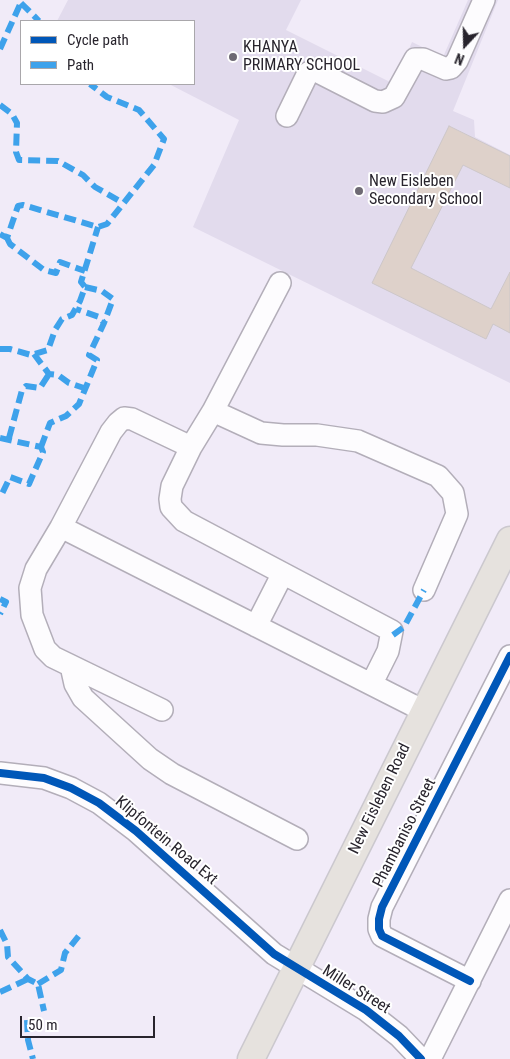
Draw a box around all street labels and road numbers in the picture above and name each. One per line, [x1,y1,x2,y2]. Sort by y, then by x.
street label: New Eisleben Road [345,741,415,857]
street label: Phambaniso Street [369,775,441,891]
street label: Klipfontein Road Ext [111,793,221,889]
street label: Miller Street [318,962,394,1018]

